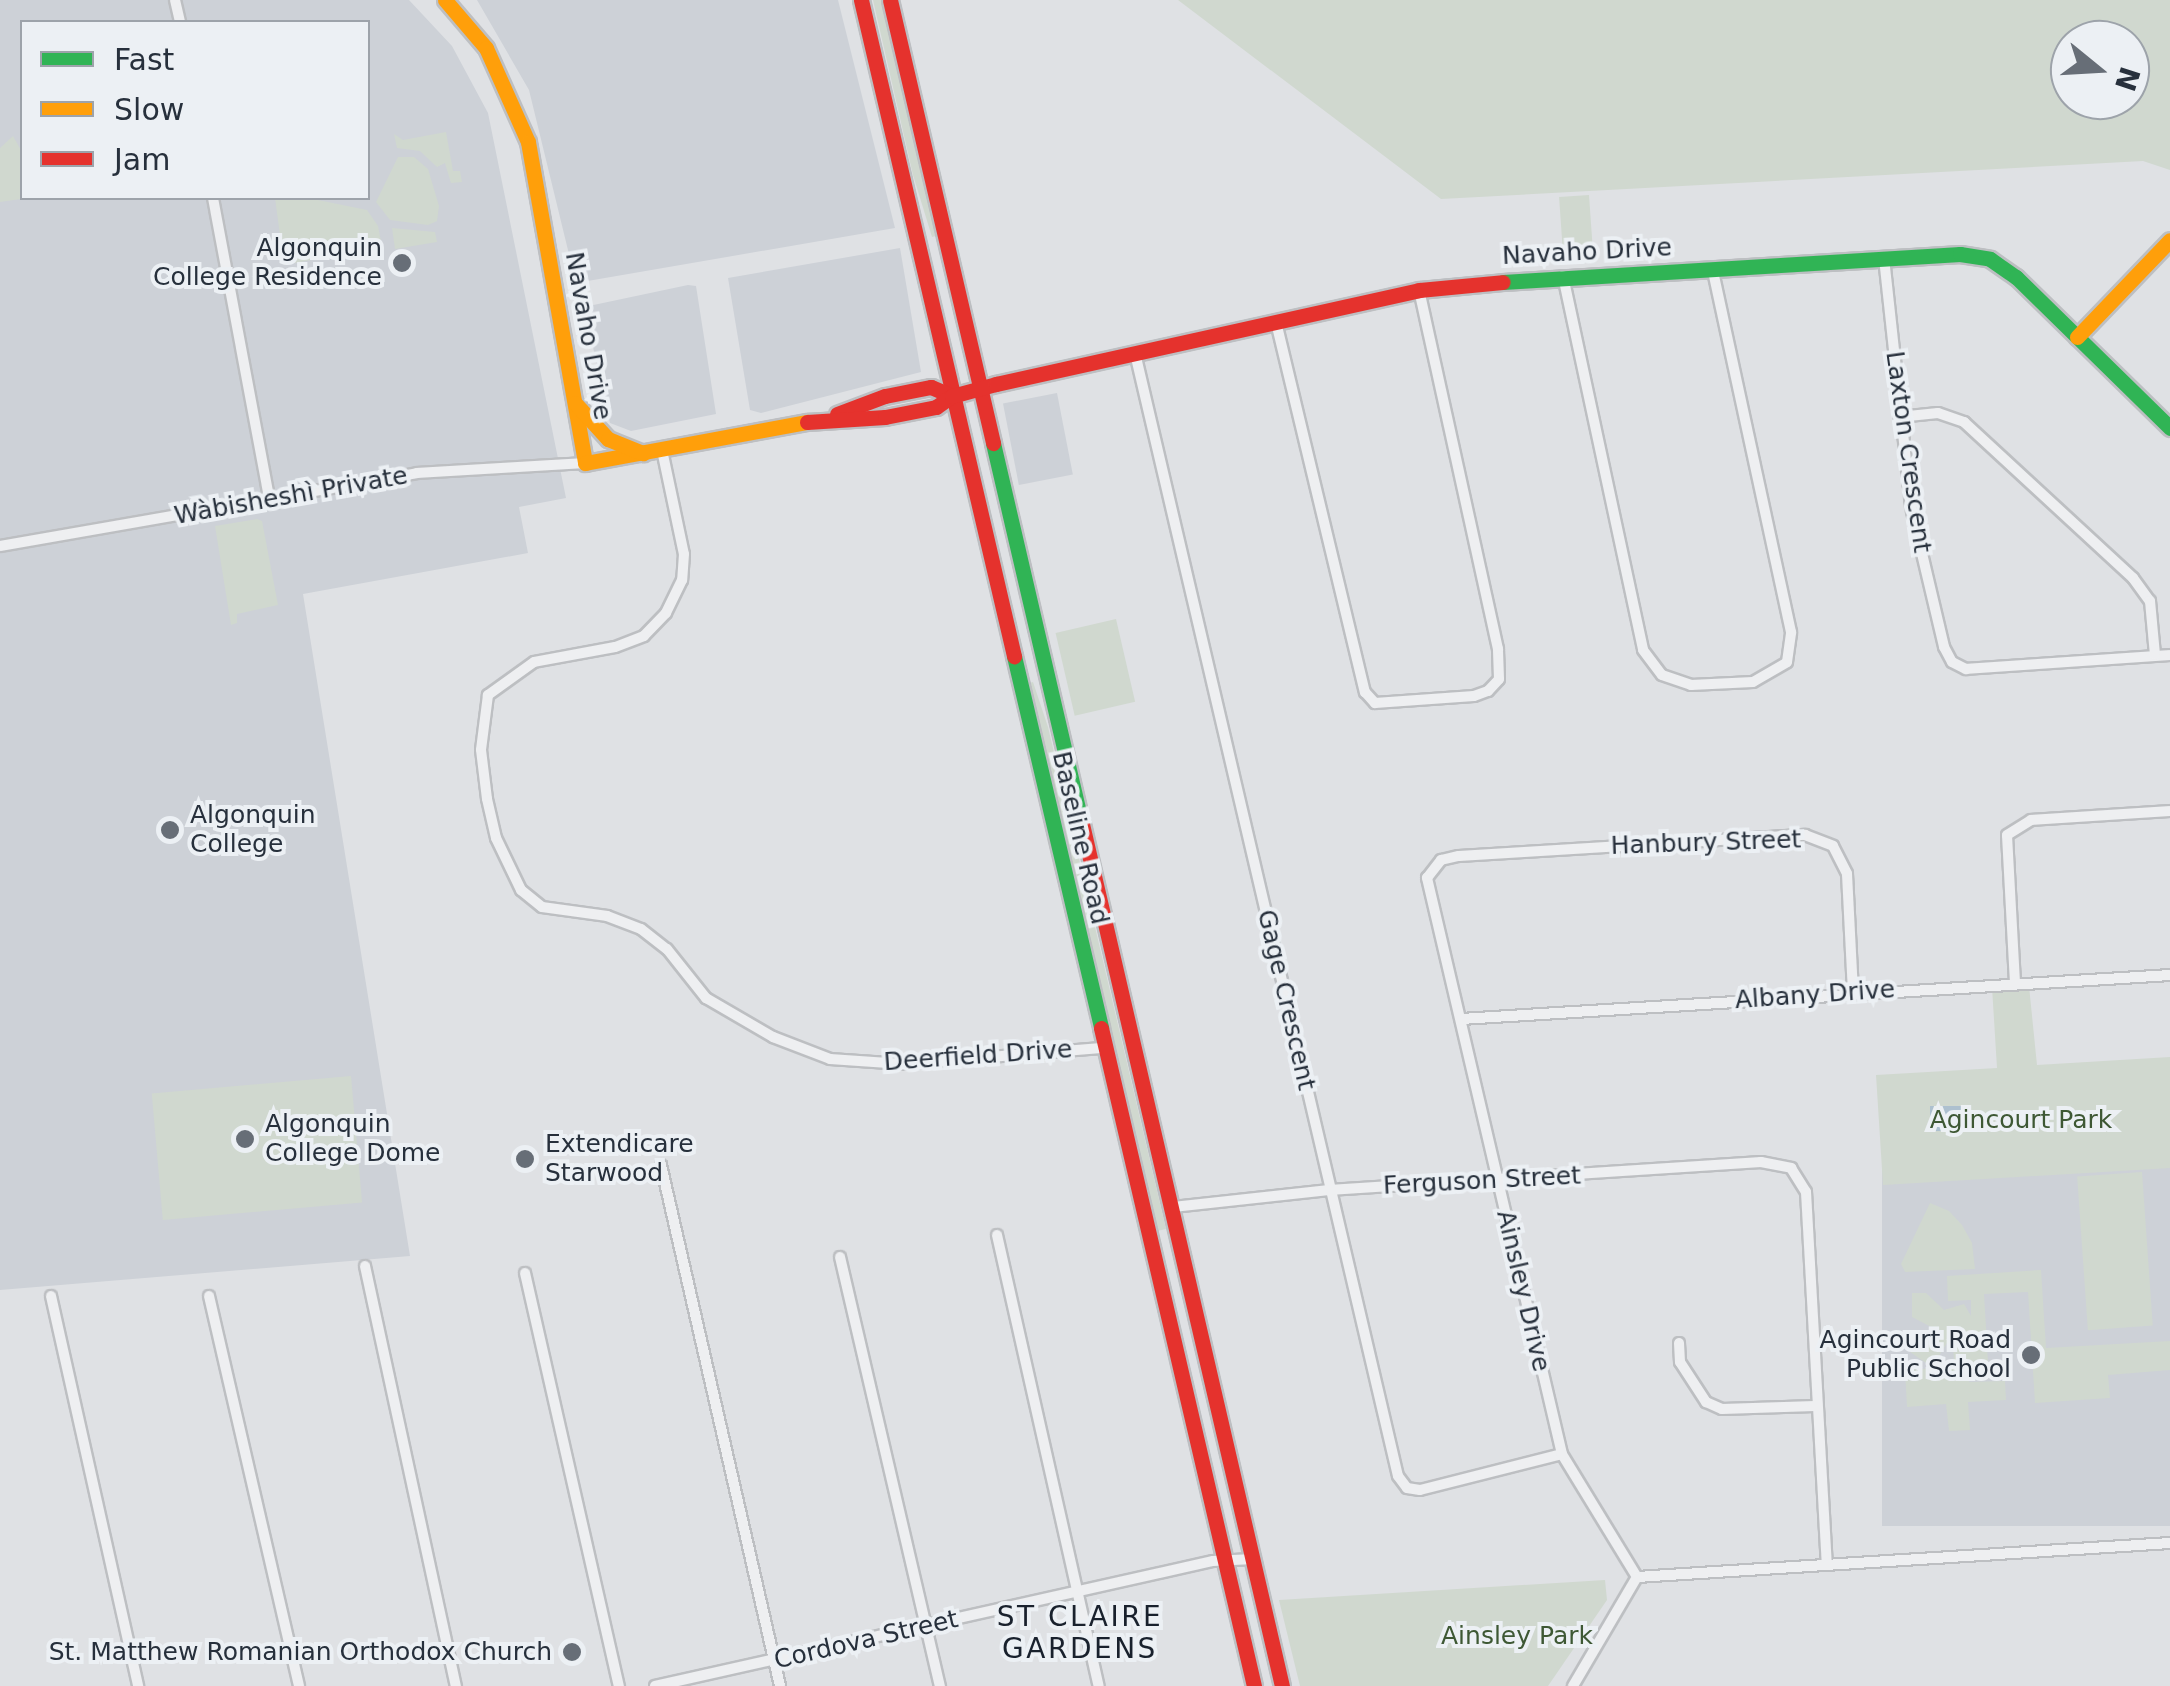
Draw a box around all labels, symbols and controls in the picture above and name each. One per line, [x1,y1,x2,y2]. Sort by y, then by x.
legend [20,20,370,200]
north arrow [2050,20,2150,120]
text: Fast [114,42,174,77]
text: N [2108,63,2146,95]
text: Slow [114,92,184,127]
text: Jam [114,142,170,177]
street label: Navaho Drive [1501,233,1673,271]
place label: Algonquin College Residence [153,234,382,293]
street label: Navaho Drive [558,250,618,422]
marker: Algonquin College Residence [391,252,413,274]
street label: Laxton Crescent [1879,349,1937,555]
street label: Wàbisheshì Private [172,461,410,531]
street label: Baseline Road [1046,749,1114,927]
place label: Algonquin College [190,801,316,860]
marker: Algonquin College [159,819,181,841]
street label: Hanbury Street [1610,825,1802,861]
street label: Gage Crescent [1251,907,1321,1093]
street label: Albany Drive [1734,974,1896,1016]
street label: Deerfield Drive [883,1034,1073,1078]
park label: Agincourt Park [1930,1105,2112,1135]
place label: Algonquin College Dome [265,1110,441,1169]
marker: Algonquin College Dome [234,1128,256,1150]
place label: Extendicare Starwood [545,1130,694,1189]
marker: Extendicare Starwood [514,1148,536,1170]
street label: Ferguson Street [1382,1161,1582,1201]
street label: Ainsley Drive [1490,1207,1556,1375]
place label: Agincourt Road Public School [1820,1326,2011,1385]
marker: Agincourt Road Public School [2020,1344,2042,1366]
district label: ST CLAIRE GARDENS [997,1600,1163,1666]
street label: Cordova Street [771,1604,961,1676]
park label: Ainsley Park [1441,1621,1593,1651]
place label: St. Matthew Romanian Orthodox Church [49,1637,552,1667]
marker: St. Matthew Romanian Orthodox Church [561,1641,583,1663]

